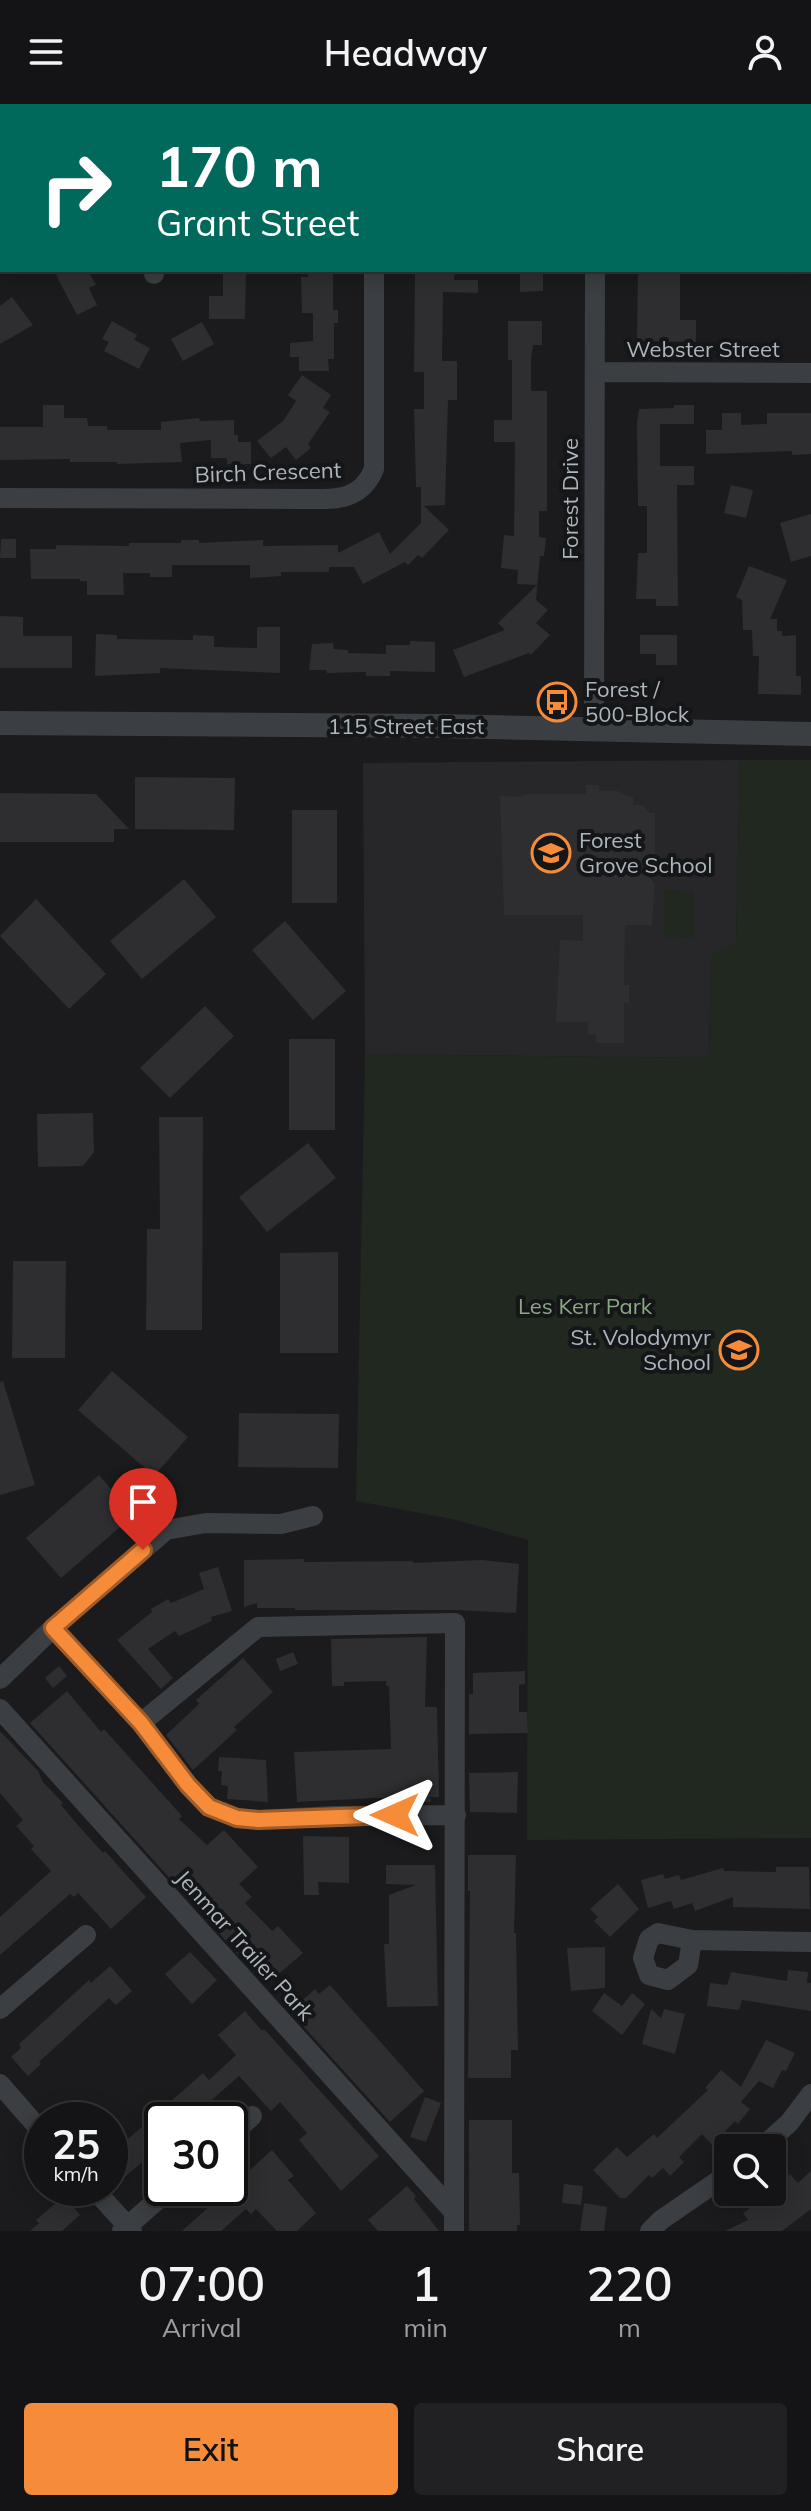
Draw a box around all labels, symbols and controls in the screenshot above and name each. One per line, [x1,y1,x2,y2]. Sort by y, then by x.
icon: menu [24,30,68,74]
text: Headway [324,30,487,75]
icon: person [743,30,787,74]
text: 170 m [156,131,323,201]
icon: right [24,136,128,240]
text: Grant Street [156,200,359,245]
street label: Webster Street [626,335,780,363]
street label: Forest Drive [556,438,584,560]
street label: Birch Crescent [194,455,342,489]
place label: Forest / 500-Block [585,675,690,728]
bus stop icon: Forest / 500-Block [536,681,578,723]
street label: 115 Street East [328,712,484,740]
place label: Forest Grove School [579,826,712,879]
school or university icon: Forest Grove School [530,832,572,874]
park label: Les Kerr Park [518,1292,653,1320]
place label: St. Volodymyr School [570,1323,711,1376]
school or university icon: St. Volodymyr School [718,1329,760,1371]
pin [109,1468,177,1550]
icon: arrive [121,1480,165,1524]
position arrow [353,1773,437,1857]
street label: Jenmar Trailer Park [170,1864,321,2027]
speed limit sign: 30 [144,2102,248,2206]
text: 25 [52,2119,100,2169]
map controls [714,2134,786,2206]
button: search [714,2134,786,2206]
text: km/h [53,2161,99,2186]
text: 07:00 [138,2253,265,2313]
text: 1 [411,2253,440,2313]
text: 220 [586,2253,673,2313]
text: Arrival [162,2311,241,2344]
text: min [403,2311,448,2344]
text: m [618,2311,641,2344]
button: Exit [24,2403,398,2495]
button: Share [414,2403,787,2495]

